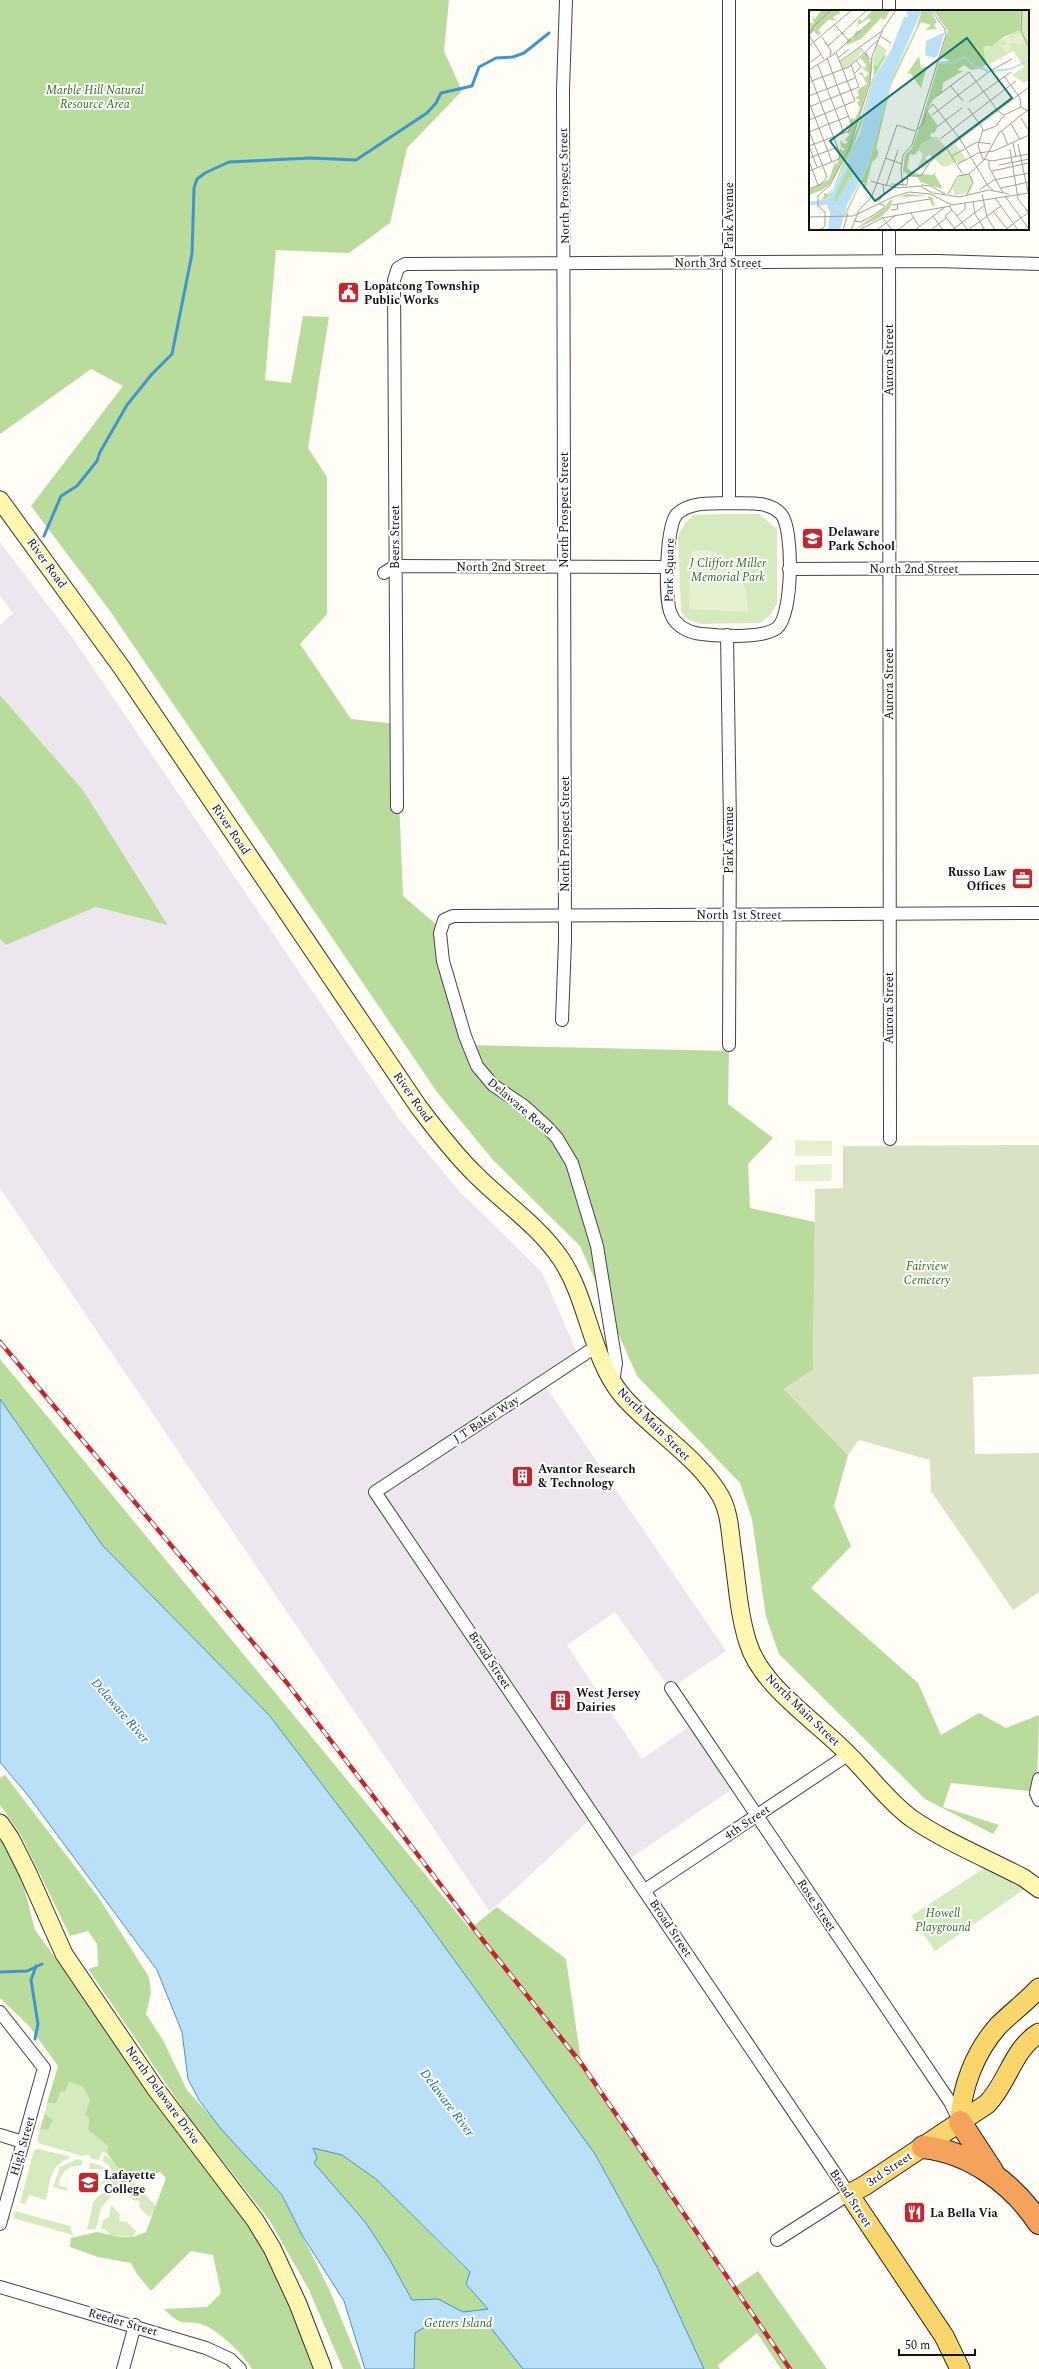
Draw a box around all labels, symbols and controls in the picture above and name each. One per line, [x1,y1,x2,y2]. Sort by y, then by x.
inset map [809,10,1029,230]
park label: Marble Hill Natural Resource Area [46,81,144,114]
street label: North Prospect Street [554,128,575,244]
street label: Park Avenue [720,182,739,250]
street label: North 3rd Street [674,254,762,273]
place label: Lopatcong Township Public Works [364,277,480,310]
public building icon: Lopatcong Township Public Works [336,280,362,306]
street label: Aurora Street [880,324,899,396]
street label: North Prospect Street [555,452,574,568]
street label: Beers Street [386,505,405,569]
place label: Delaware Park School [828,523,895,556]
school or university icon: Delaware Park School [800,526,826,552]
street label: River Road [22,534,72,593]
street label: Park Square [659,538,680,602]
park label: J Cliffort Miller Memorial Park [689,554,767,587]
street label: North 2nd Street [456,558,546,577]
street label: North 2nd Street [869,560,959,579]
street label: Aurora Street [880,648,899,720]
street label: North Prospect Street [556,776,575,892]
street label: River Road [206,800,255,859]
street label: Park Avenue [720,806,739,874]
place label: Russo Law Offices [948,863,1007,896]
office icon: Russo Law Offices [1009,866,1035,892]
street label: North 1st Street [697,906,781,925]
street label: Aurora Street [880,972,899,1044]
street label: River Road [388,1068,437,1127]
street label: Delaware Road [483,1073,557,1140]
park label: Fairview Cemetery [904,1257,951,1290]
street label: North Main Street [612,1383,695,1466]
street label: J T Baker Way [449,1390,524,1448]
place label: Avantor Research & Technology [538,1460,636,1493]
building icon: Avantor Research & Technology [509,1463,535,1489]
street label: Broad Street [463,1627,516,1693]
street label: North Main Street [761,1670,844,1751]
water label: Delaware River [86,1674,155,1748]
place label: West Jersey Dairies [576,1684,641,1717]
building icon: West Jersey Dairies [548,1687,574,1713]
street label: 4th Street [721,1800,774,1845]
street label: Rose Street [792,1875,841,1935]
street label: Broad Street [644,1895,697,1961]
park label: Howell Playground [915,1904,971,1937]
street label: North Delaware Drive [120,2042,205,2149]
water label: Delaware River [415,2064,480,2141]
street label: High Street [5,2114,40,2178]
street label: 3rd Street [862,2147,916,2192]
street label: Broad Street [825,2165,877,2231]
place label: Lafayette College [104,2166,155,2199]
school or university icon: Lafayette College [75,2169,101,2195]
restaurant icon: La Bella Via [902,2200,928,2226]
place label: La Bella Via [930,2204,999,2223]
street label: Reeder Street [86,2304,160,2341]
park label: Getters Island [424,2314,492,2333]
scale bar [899,2331,975,2357]
text: 50 m [905,2336,930,2355]

